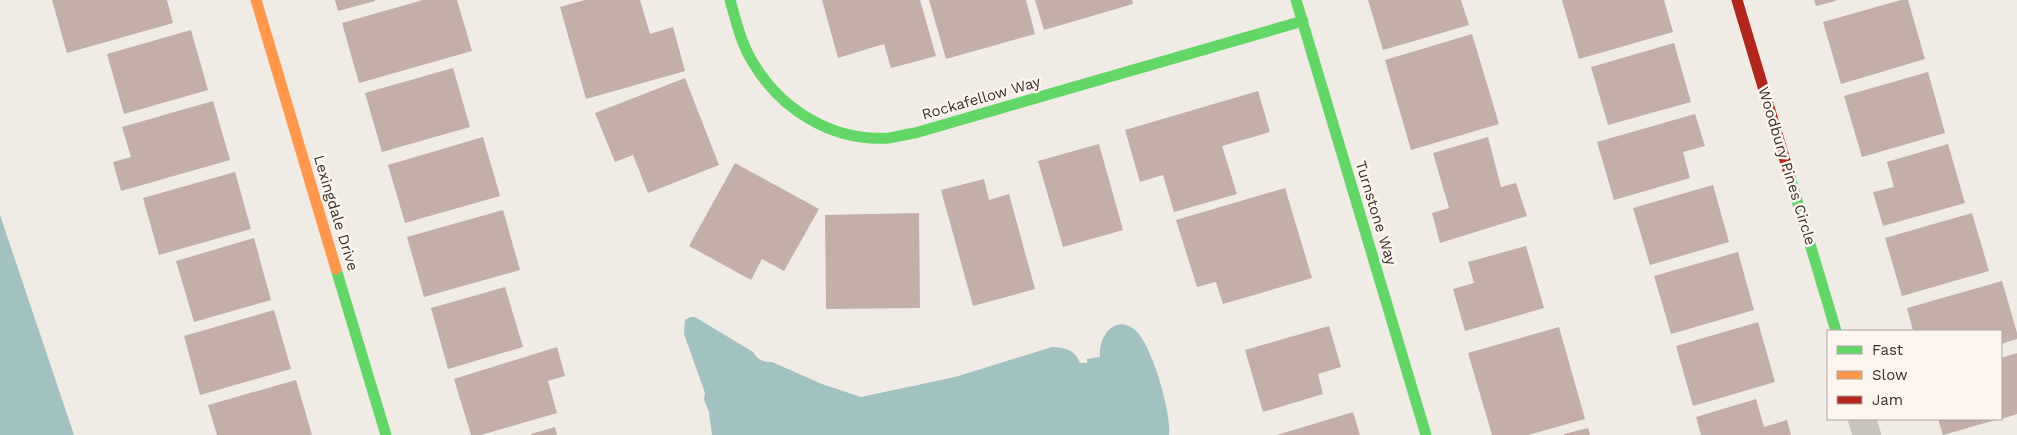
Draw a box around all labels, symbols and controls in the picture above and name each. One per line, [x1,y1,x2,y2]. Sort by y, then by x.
street label: Rockafellow Way [920,72,1043,124]
street label: Woodbury Pines Circle [1754,85,1820,247]
street label: Lexingdale Drive [310,153,362,273]
street label: Turnstone Way [1352,159,1401,268]
legend [1827,330,2002,420]
text: Fast [1872,341,1904,359]
text: Slow [1872,366,1908,384]
text: Jam [1872,391,1903,409]

